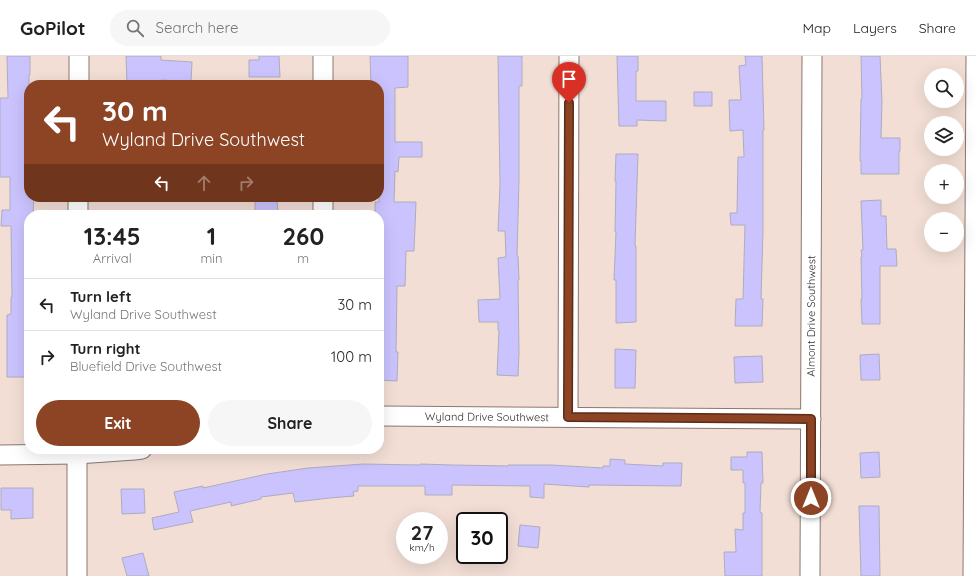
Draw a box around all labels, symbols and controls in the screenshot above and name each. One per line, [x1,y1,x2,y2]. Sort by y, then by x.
search box [110,10,390,46]
text: GoPilot [20,16,86,40]
icon: search [124,17,146,39]
text: Search here [156,18,238,37]
text: Map [802,19,831,37]
text: Layers [853,19,897,37]
text: Share [919,19,956,37]
pin [552,62,586,103]
icon: arrive [558,68,580,90]
map controls [924,68,964,252]
button: search [924,68,964,108]
text: 30 m [102,93,168,128]
icon: left [36,96,88,148]
button: layers [924,116,964,156]
text: Wyland Drive Southwest [102,128,305,151]
button: + [924,164,964,204]
icon: left [151,172,173,194]
icon: ahead [193,172,215,194]
icon: right [235,172,257,194]
button: − [924,212,964,252]
text: 13:45 [84,221,141,251]
text: 1 [207,221,216,251]
text: 260 [282,221,324,251]
text: Arrival [93,250,132,266]
text: min [200,250,223,266]
text: m [297,250,309,266]
street label: Almont Drive Southwest [804,255,818,377]
text: Turn left [70,287,132,306]
icon: left [36,294,58,316]
text: 30 m [337,295,372,314]
text: Wyland Drive Southwest [70,306,217,322]
text: Turn right [70,339,141,358]
icon: right [36,346,58,368]
text: 100 m [331,347,372,366]
text: Bluefield Drive Southwest [70,358,222,374]
button: Exit [36,400,200,446]
button: Share [208,400,372,446]
street label: Wyland Drive Southwest [425,409,549,424]
position arrow [790,477,832,519]
speed limit sign: 30 [456,512,508,564]
text: 27 [411,520,433,545]
text: km/h [409,541,435,554]

